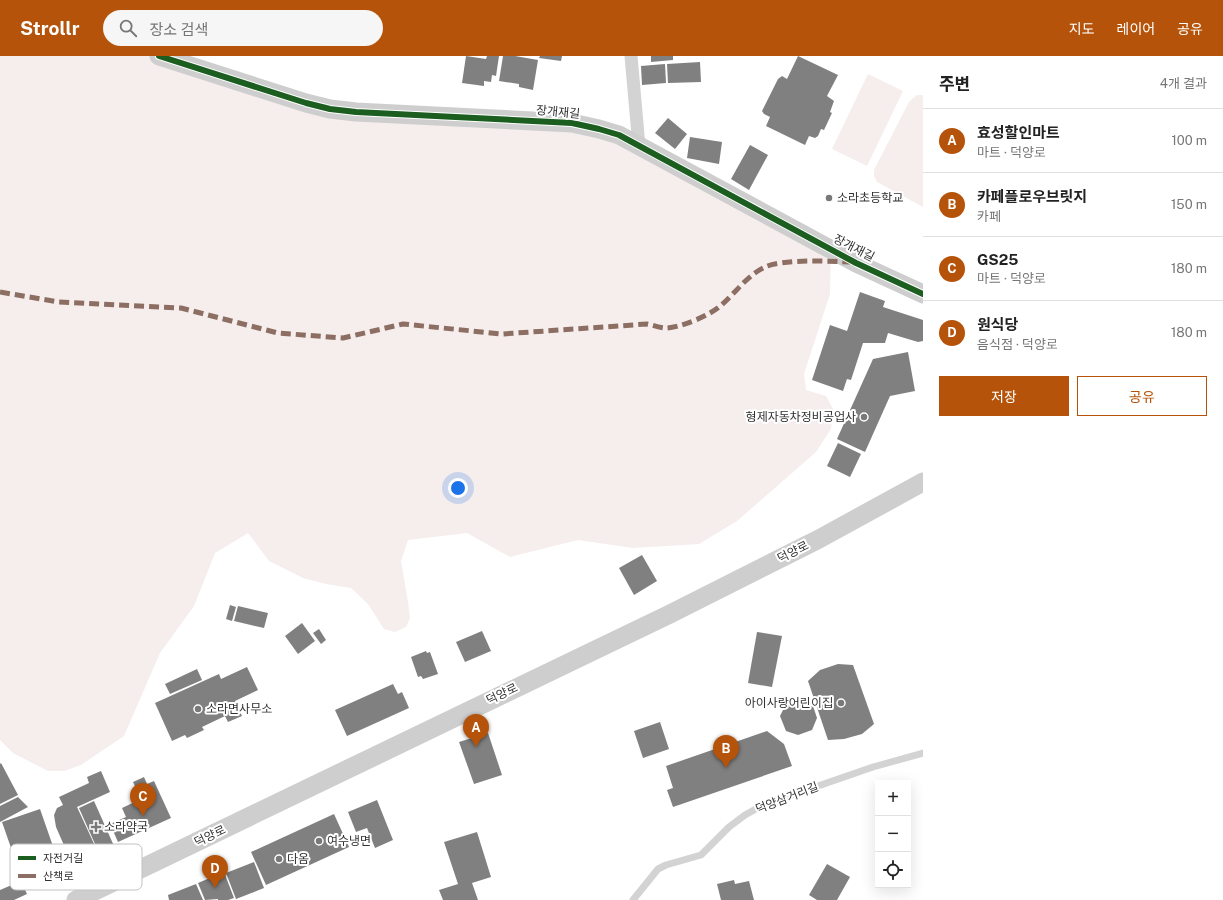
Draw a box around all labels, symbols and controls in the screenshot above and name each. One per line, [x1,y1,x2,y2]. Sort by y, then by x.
search box [103,10,383,46]
text: Strollr [20,17,79,39]
icon: search [117,17,139,39]
text: 장소 검색 [149,21,208,38]
text: 지도 [1069,21,1095,37]
text: 레이어 [1117,21,1155,37]
text: 공유 [1177,21,1203,37]
text: 주변 [939,74,970,94]
text: 4개 결과 [1160,76,1207,91]
street label: 장개재길 [535,103,581,121]
text: 효성할인마트 [977,124,1060,141]
text: A [947,133,957,148]
text: 100 m [1171,133,1207,148]
text: 마트 · 덕양로 [977,145,1046,160]
text: 카페플로우브릿지 [977,188,1087,205]
place label: 소라초등학교 [837,191,903,205]
marker: 소라초등학교 [824,193,834,203]
text: B [948,197,956,212]
text: 150 m [1171,197,1207,212]
text: 카페 [977,209,1001,224]
street label: 장개재길 [831,232,877,264]
text: GS25 [977,251,1018,268]
text: C [947,261,957,276]
text: 180 m [1171,261,1207,276]
text: 마트 · 덕양로 [977,271,1046,286]
text: 원식당 [977,316,1018,333]
text: D [947,325,957,340]
text: 180 m [1171,325,1207,340]
text: 음식점 · 덕양로 [977,337,1058,352]
button: 저장 [939,376,1069,416]
button: 공유 [1077,376,1207,416]
place label: 형제자동차정비공업사 [746,410,856,424]
marker: 형제자동차정비공업사 [859,412,869,422]
your location [448,478,468,498]
street label: 덕양로 [775,538,811,566]
street label: 덕양로 [484,680,520,708]
place label: 아이사랑어린이집 [745,696,833,710]
marker: 아이사랑어린이집 [836,698,846,708]
place label: 소라면사무소 [206,702,272,716]
marker: 소라면사무소 [193,704,203,714]
pin: A [463,714,489,747]
pin: B [713,735,739,768]
street label: 덕양삼거리길 [754,780,820,816]
map controls [875,780,911,888]
button: + [875,780,911,816]
pin: C [130,783,156,816]
button: − [875,816,911,852]
place label: 소라약국 [104,820,148,834]
marker: 소라약국 [91,822,101,832]
street label: 덕양로 [192,822,228,850]
place label: 여수냉면 [327,834,371,848]
marker: 여수냉면 [314,836,324,846]
legend [10,844,142,890]
text: 자전거길 [43,852,83,864]
place label: 다옴 [287,852,309,866]
button: locate [875,852,911,888]
marker: 다옴 [274,854,284,864]
pin: D [202,855,228,888]
text: 산책로 [43,870,73,882]

